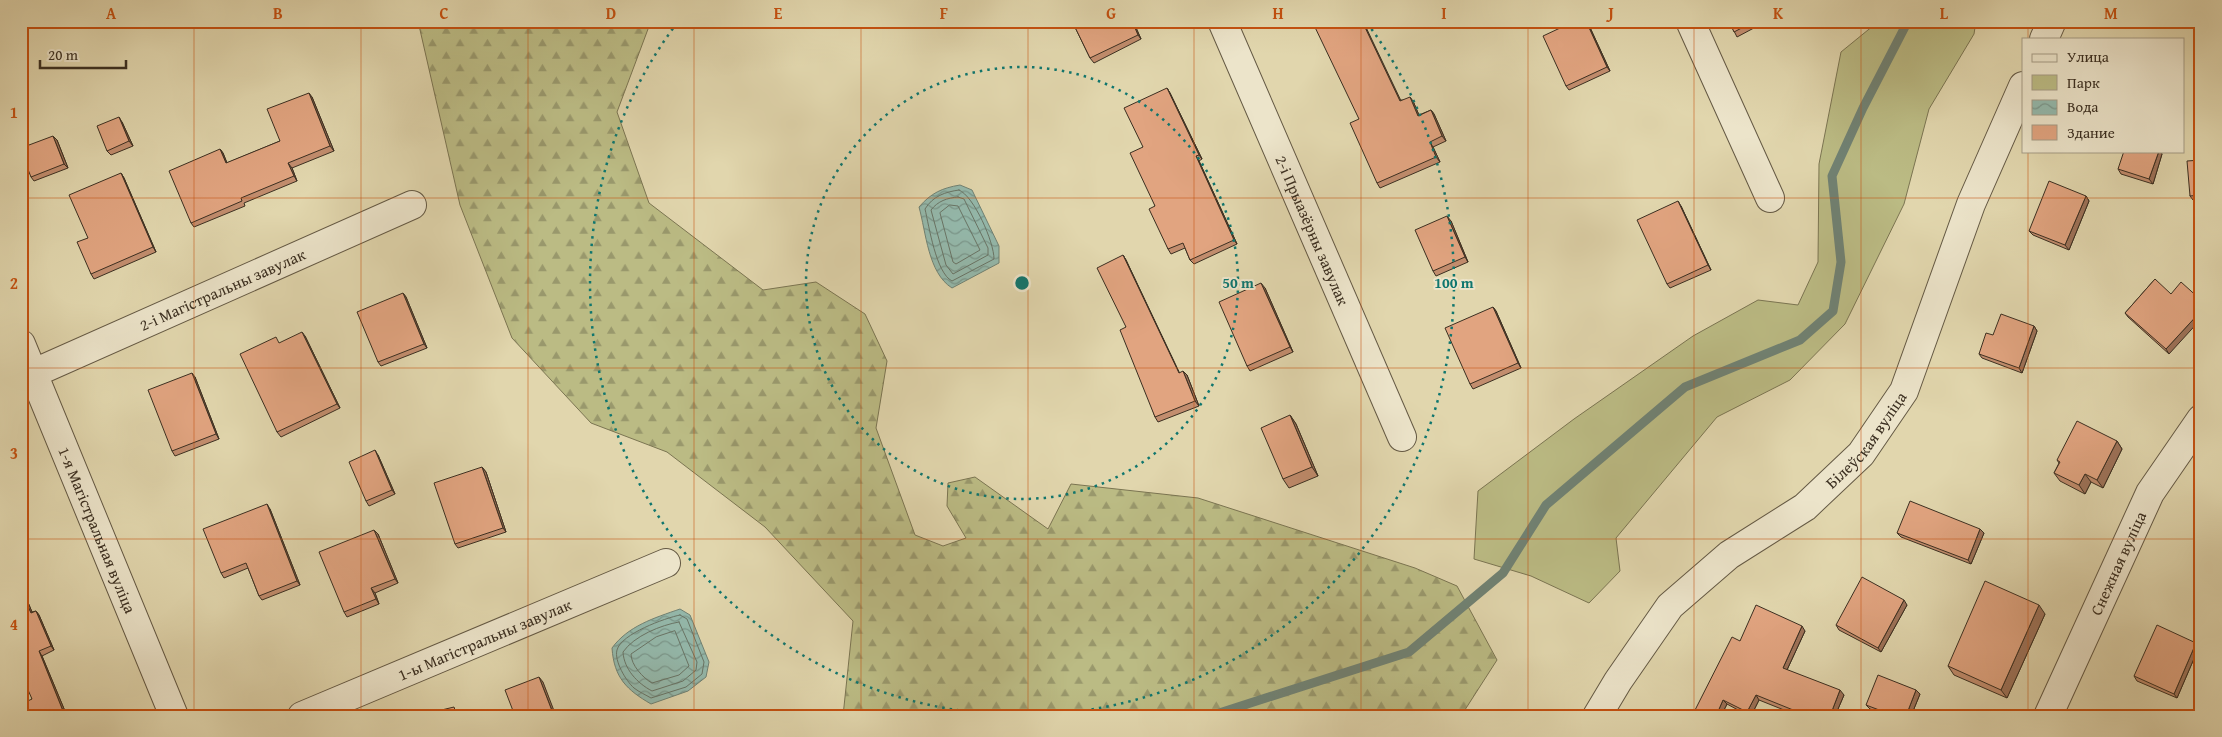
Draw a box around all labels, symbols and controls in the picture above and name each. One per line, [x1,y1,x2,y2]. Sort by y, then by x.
text: A [106,1,117,25]
text: B [273,1,283,25]
text: C [439,1,449,25]
text: D [606,1,616,25]
text: E [774,1,783,25]
text: F [940,1,948,25]
text: G [1106,1,1116,25]
text: H [1272,1,1284,25]
text: I [1441,1,1447,25]
text: J [1605,1,1614,25]
text: K [1773,1,1784,25]
text: L [1940,1,1949,25]
text: M [2104,1,2118,25]
scale bar [40,38,126,70]
legend [2022,38,2184,152]
text: 20 m [48,44,79,65]
text: Улица [2067,46,2110,67]
text: Парк [2067,72,2100,93]
text: Вода [2067,96,2099,117]
text: 1 [10,100,18,124]
text: Здание [2067,122,2115,143]
street label: 2-і Прыазёрны завулак [1269,151,1356,310]
street label: 2-і Магістральны завулак [135,242,310,337]
text: 2 [10,271,18,295]
text: 50 m [1222,272,1254,293]
text: 100 m [1434,272,1474,293]
centre of rings [1013,274,1031,292]
street label: Білеўская вуліца [1820,386,1912,494]
text: 3 [10,441,18,465]
street label: 1-я Магістральная вуліца [52,443,143,617]
street label: Снежная вуліца [2084,507,2152,619]
street label: 1-ы Магістральны завулак [394,592,576,686]
text: 4 [10,612,18,636]

